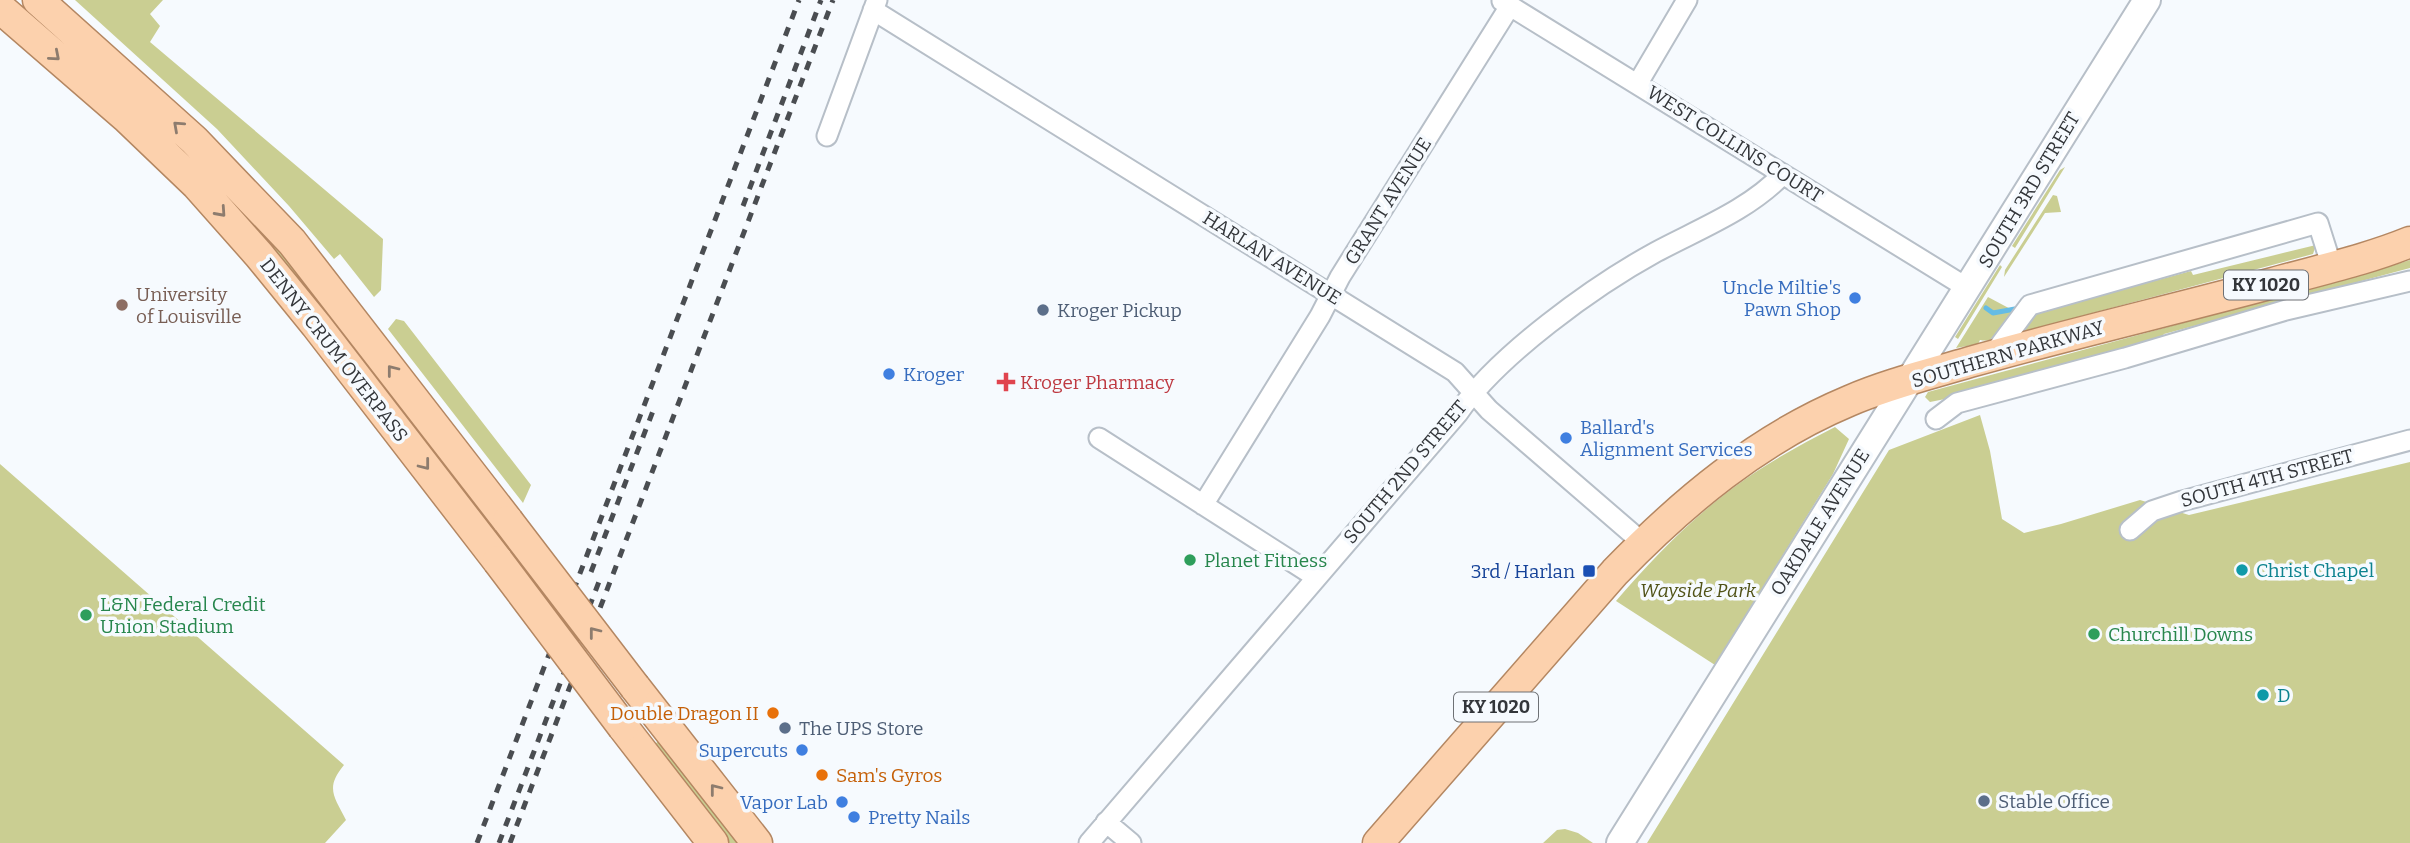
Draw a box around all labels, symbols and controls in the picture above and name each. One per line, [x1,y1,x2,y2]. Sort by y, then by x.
one-way arrow [47,48,60,60]
street label: WEST COLLINS COURT [1643,80,1827,208]
street label: SOUTH 3RD STREET [1973,108,2085,272]
one-way arrow [173,121,186,134]
street label: GRANT AVENUE [1340,133,1436,269]
one-way arrow [212,204,225,217]
street label: HARLAN AVENUE [1199,206,1345,310]
street label: DENNY CRUM OVERPASS [255,254,413,446]
road number: KY 1020 [2224,270,2308,300]
place label: Uncle Miltie's Pawn Shop [1722,276,1841,321]
place label: University of Louisville [136,283,242,328]
marker: Uncle Miltie's Pawn Shop [1847,290,1863,306]
marker: University of Louisville [114,297,130,313]
place label: Kroger Pickup [1057,299,1182,322]
marker: Kroger Pickup [1035,302,1051,318]
street label: SOUTHERN PARKWAY [1909,315,2108,392]
place label: Kroger [903,363,965,386]
one-way arrow [387,366,400,378]
marker: Kroger [881,366,897,382]
place label: Kroger Pharmacy [1020,371,1175,394]
marker: Kroger Pharmacy [998,374,1014,390]
street label: SOUTH 2ND STREET [1338,396,1472,548]
place label: Ballard's Alignment Services [1580,416,1752,461]
marker: Ballard's Alignment Services [1558,430,1574,446]
street label: OAKDALE AVENUE [1766,444,1874,600]
street label: SOUTH 4TH STREET [2178,444,2356,512]
one-way arrow [416,458,429,470]
place label: Planet Fitness [1204,549,1327,572]
marker: Planet Fitness [1182,552,1198,568]
place label: Christ Chapel [2256,559,2374,582]
place label: 3rd / Harlan [1471,560,1575,583]
marker: Christ Chapel [2234,562,2250,578]
marker: 3rd / Harlan [1581,563,1597,579]
park label: Wayside Park [1640,579,1757,602]
place label: L&N Federal Credit Union Stadium [100,593,266,638]
marker: L&N Federal Credit Union Stadium [78,607,94,623]
place label: Churchill Downs [2108,623,2253,646]
marker: Churchill Downs [2086,626,2102,642]
one-way arrow [589,628,602,640]
place label: D [2277,684,2291,707]
marker: D [2255,687,2271,703]
road number: KY 1020 [1454,692,1538,722]
place label: Double Dragon II [610,702,759,725]
marker: Double Dragon II [765,705,781,721]
place label: The UPS Store [799,717,923,740]
marker: The UPS Store [777,720,793,736]
place label: Supercuts [698,739,788,762]
marker: Supercuts [794,742,810,758]
place label: Sam's Gyros [836,764,942,787]
marker: Sam's Gyros [814,767,830,783]
one-way arrow [711,785,724,797]
place label: Stable Office [1998,790,2110,813]
place label: Vapor Lab [740,791,828,814]
marker: Stable Office [1976,793,1992,809]
marker: Vapor Lab [834,794,850,810]
place label: Pretty Nails [868,806,970,829]
marker: Pretty Nails [846,809,862,825]

